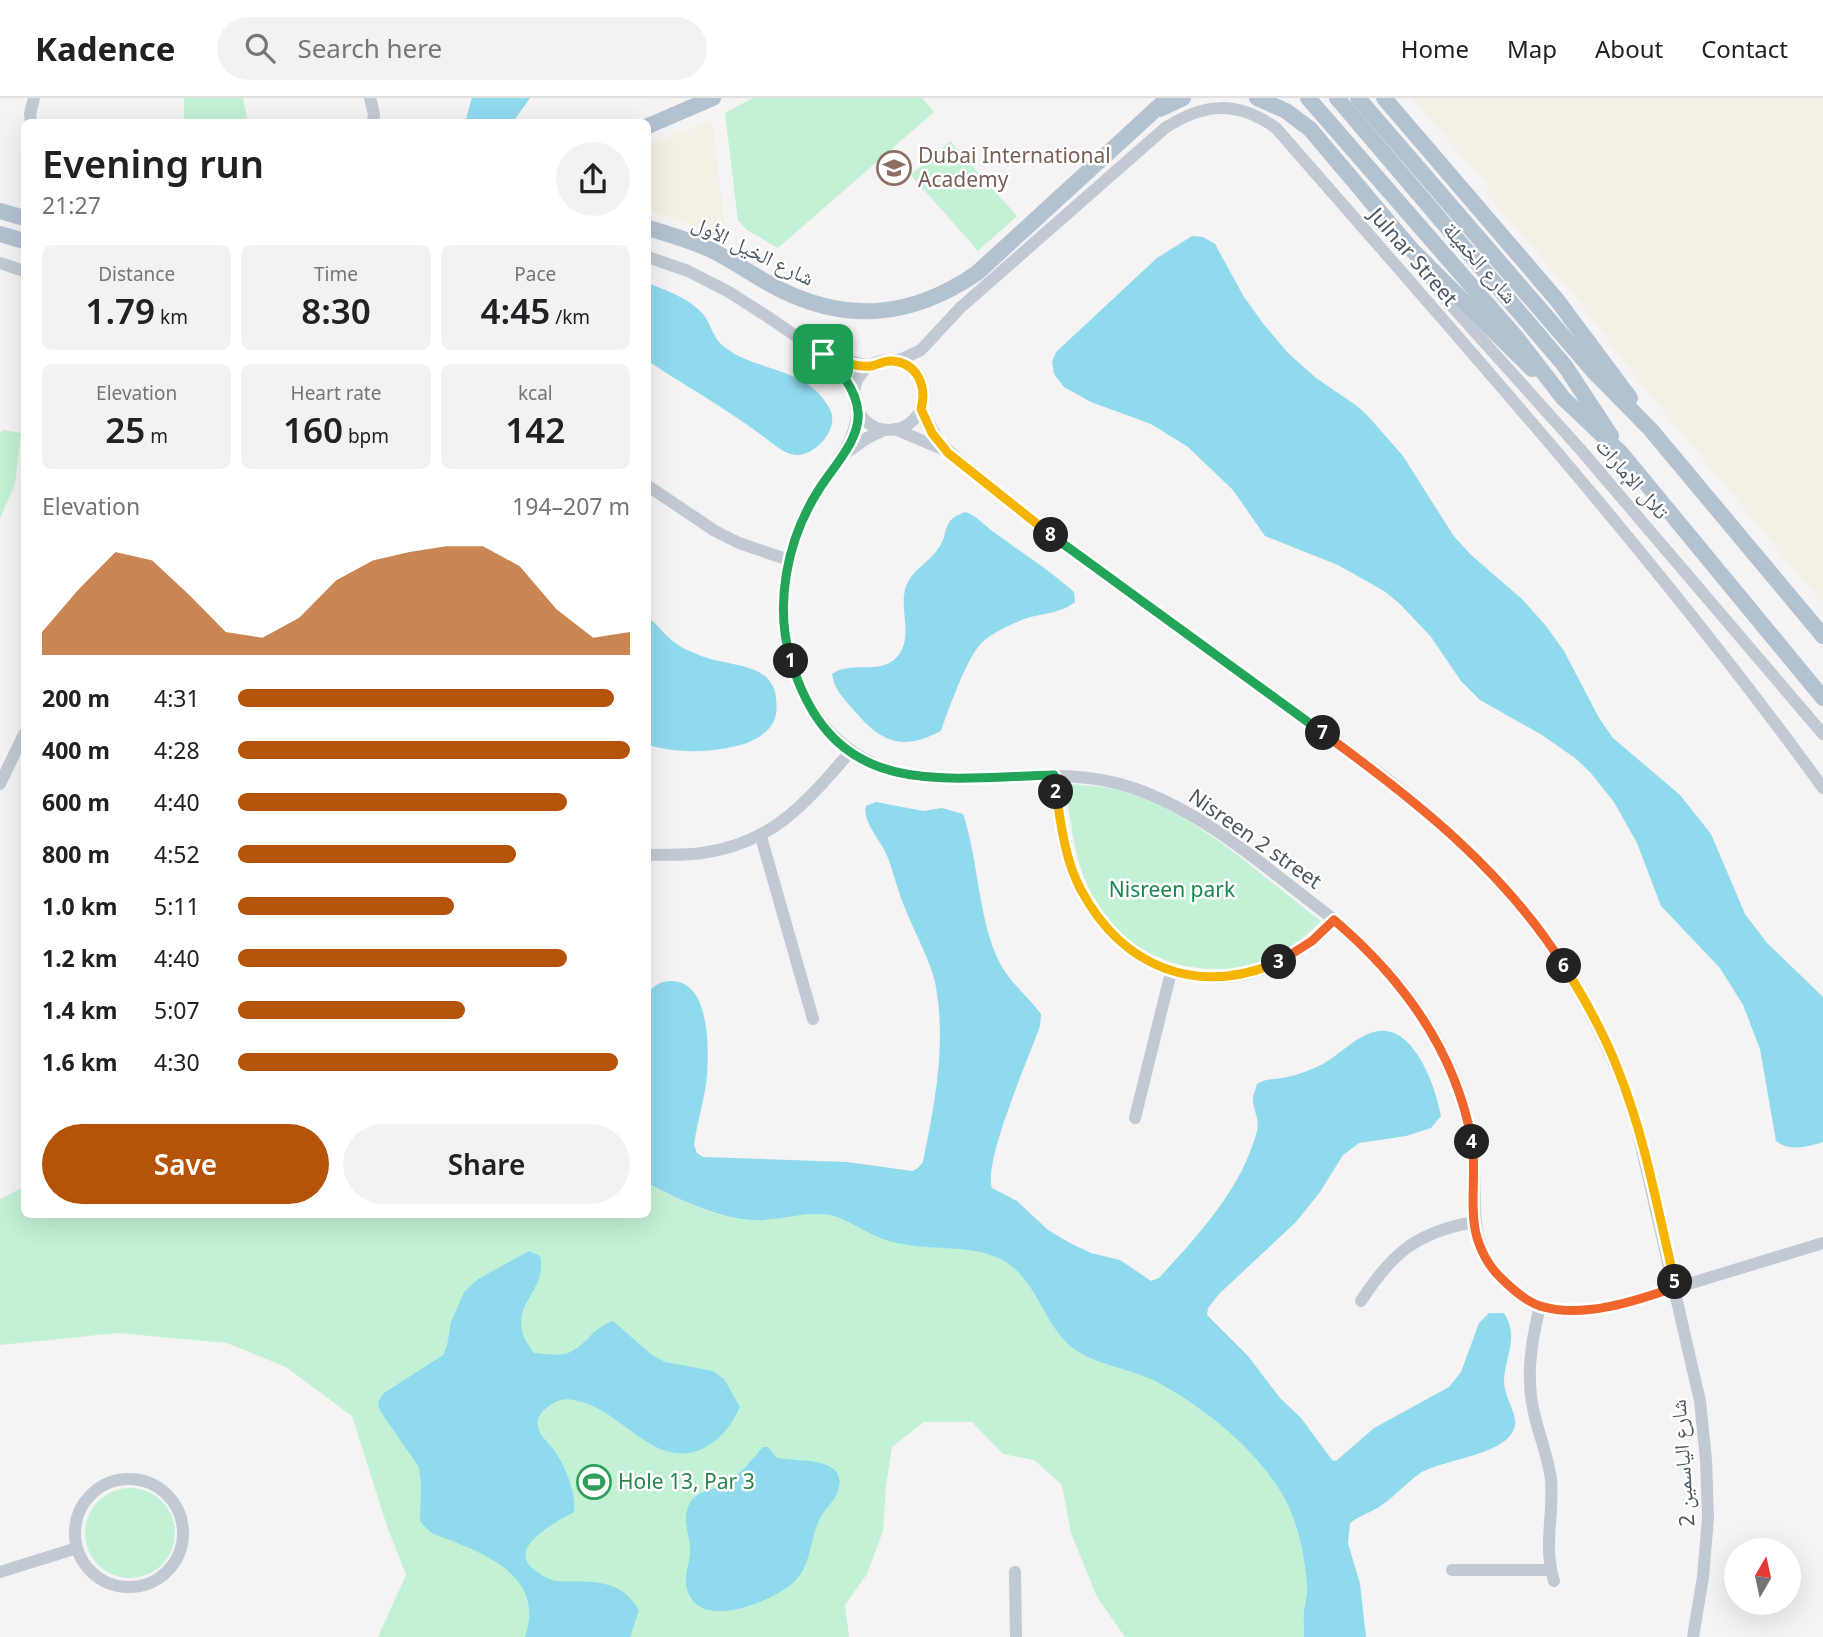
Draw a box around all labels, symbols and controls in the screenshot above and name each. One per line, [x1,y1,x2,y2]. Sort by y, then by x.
search box [217,17,707,80]
text: Kadence [35,26,175,71]
icon: search [241,29,279,67]
text: Search here [297,30,442,66]
text: Home [1401,32,1469,65]
text: Map [1507,32,1557,65]
text: About [1595,32,1663,65]
text: Contact [1701,32,1788,65]
text: Evening run [42,137,264,189]
place label: Dubai International Academy [918,141,1111,193]
button: share [556,142,630,216]
school or university icon: Dubai International Academy [875,149,913,187]
text: 21:27 [42,189,101,221]
street label: Julnar Street [1362,200,1464,312]
street label: شارع الخيل الأول [688,208,819,292]
street label: شارع الخميلة [1437,216,1524,309]
text: Distance [98,261,175,287]
text: Time [314,261,358,287]
text: Pace [514,261,556,287]
text: 1.79 [85,287,155,334]
text: 8:30 [301,287,371,334]
text: 4:45 [480,287,550,334]
text: km [155,304,188,330]
text: /km [550,304,590,330]
pin [793,324,853,384]
icon: arrive [804,335,842,373]
text: Elevation [96,380,177,406]
text: Heart rate [291,380,381,406]
text: kcal [518,380,553,406]
text: 25 [105,406,145,453]
text: 160 [283,406,343,453]
text: 142 [505,406,565,453]
text: m [145,423,168,449]
text: bpm [343,423,389,449]
street label: تلال الإمارات [1590,432,1675,525]
text: Elevation [42,490,140,522]
text: 194–207 m [512,490,630,522]
pin: 8 [1034,518,1068,552]
text: 8 [1045,521,1056,547]
pin: 1 [774,644,808,678]
text: 1 [785,647,796,673]
text: 200 m [42,682,110,714]
text: 4:31 [154,682,200,714]
pin: 7 [1306,716,1340,750]
text: 7 [1317,719,1328,745]
text: 400 m [42,734,110,766]
text: 4:28 [154,734,200,766]
pin: 2 [1038,774,1074,810]
text: 2 [1050,778,1061,804]
street label: Nisreen 2 street [1183,782,1328,895]
text: 600 m [42,786,110,818]
text: 4:40 [154,786,200,818]
text: 800 m [42,838,110,870]
text: 4:52 [154,838,200,870]
park label: Nisreen park [1109,875,1236,903]
text: 1.0 km [42,890,117,922]
text: 5:11 [154,890,200,922]
text: 1.2 km [42,942,117,974]
text: 4:40 [154,942,200,974]
pin: 3 [1262,944,1296,980]
text: 3 [1273,948,1284,974]
pin: 6 [1546,948,1582,984]
text: 6 [1558,952,1569,978]
text: 1.4 km [42,994,117,1026]
text: 5:07 [154,994,200,1026]
text: 1.6 km [42,1046,117,1078]
text: 4:30 [154,1046,200,1078]
button: Save [42,1124,329,1204]
button: Share [343,1124,630,1204]
pin: 4 [1454,1124,1490,1160]
text: 4 [1466,1128,1477,1154]
pin: 5 [1658,1264,1692,1300]
text: 5 [1669,1268,1680,1294]
street label: شارع الياسمين 2 [1664,1398,1700,1528]
sports icon: Hole 13, Par 3 [575,1463,613,1501]
place label: Hole 13, Par 3 [618,1467,755,1495]
north arrow [1724,1538,1801,1615]
map controls [1724,1538,1801,1615]

